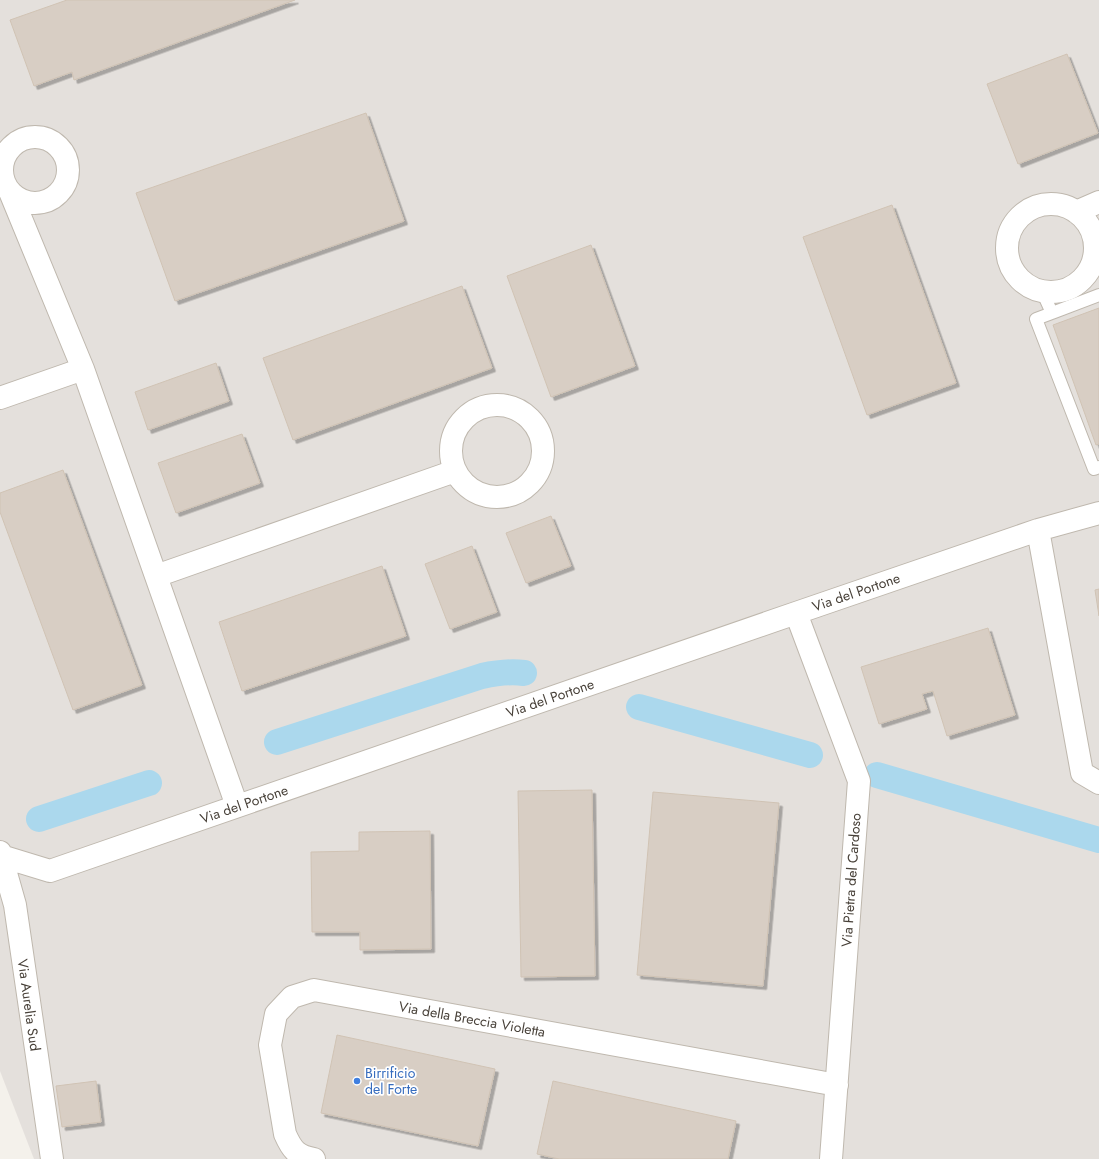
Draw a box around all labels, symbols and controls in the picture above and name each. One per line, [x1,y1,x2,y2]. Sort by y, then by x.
street label: Via del Portone [809,568,903,616]
street label: Via del Portone [503,674,597,722]
street label: Via del Portone [197,780,291,828]
street label: Via Pietra del Cardoso [836,812,866,948]
street label: Via Aurelia Sud [13,958,45,1052]
street label: Via della Breccia Violetta [397,996,547,1042]
place label: Birrificio del Forte [365,1063,417,1099]
marker: Birrificio del Forte [352,1076,362,1086]

